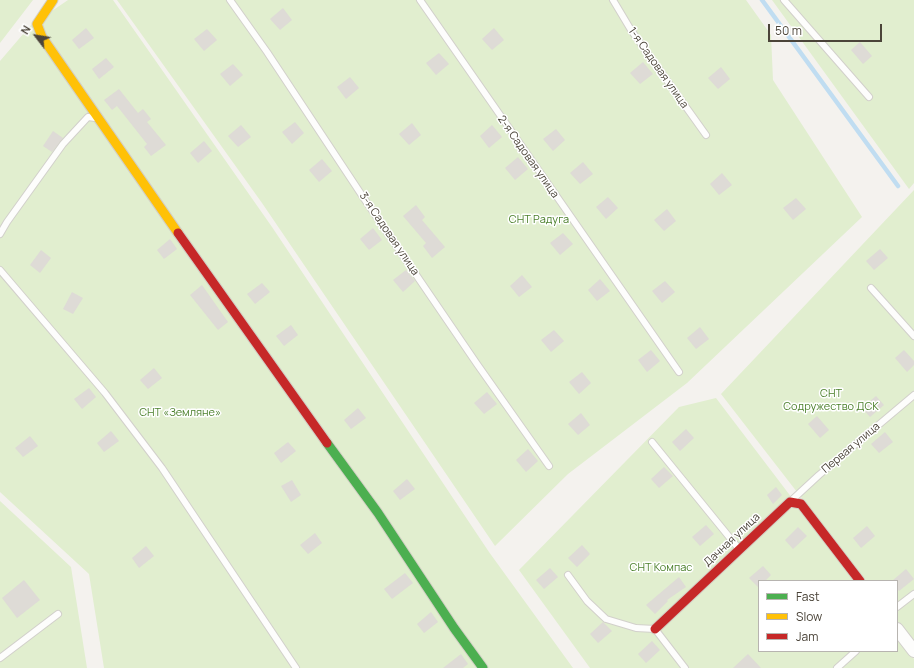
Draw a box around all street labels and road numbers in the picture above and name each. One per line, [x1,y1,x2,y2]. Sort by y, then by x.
street label: 1-я Садовая улица [625,25,691,111]
street label: 2-я Садовая улица [495,113,561,201]
street label: 3-я Садовая улица [356,190,422,278]
street label: Первая улица [819,420,883,476]
street label: Дачная улица [701,511,763,569]

